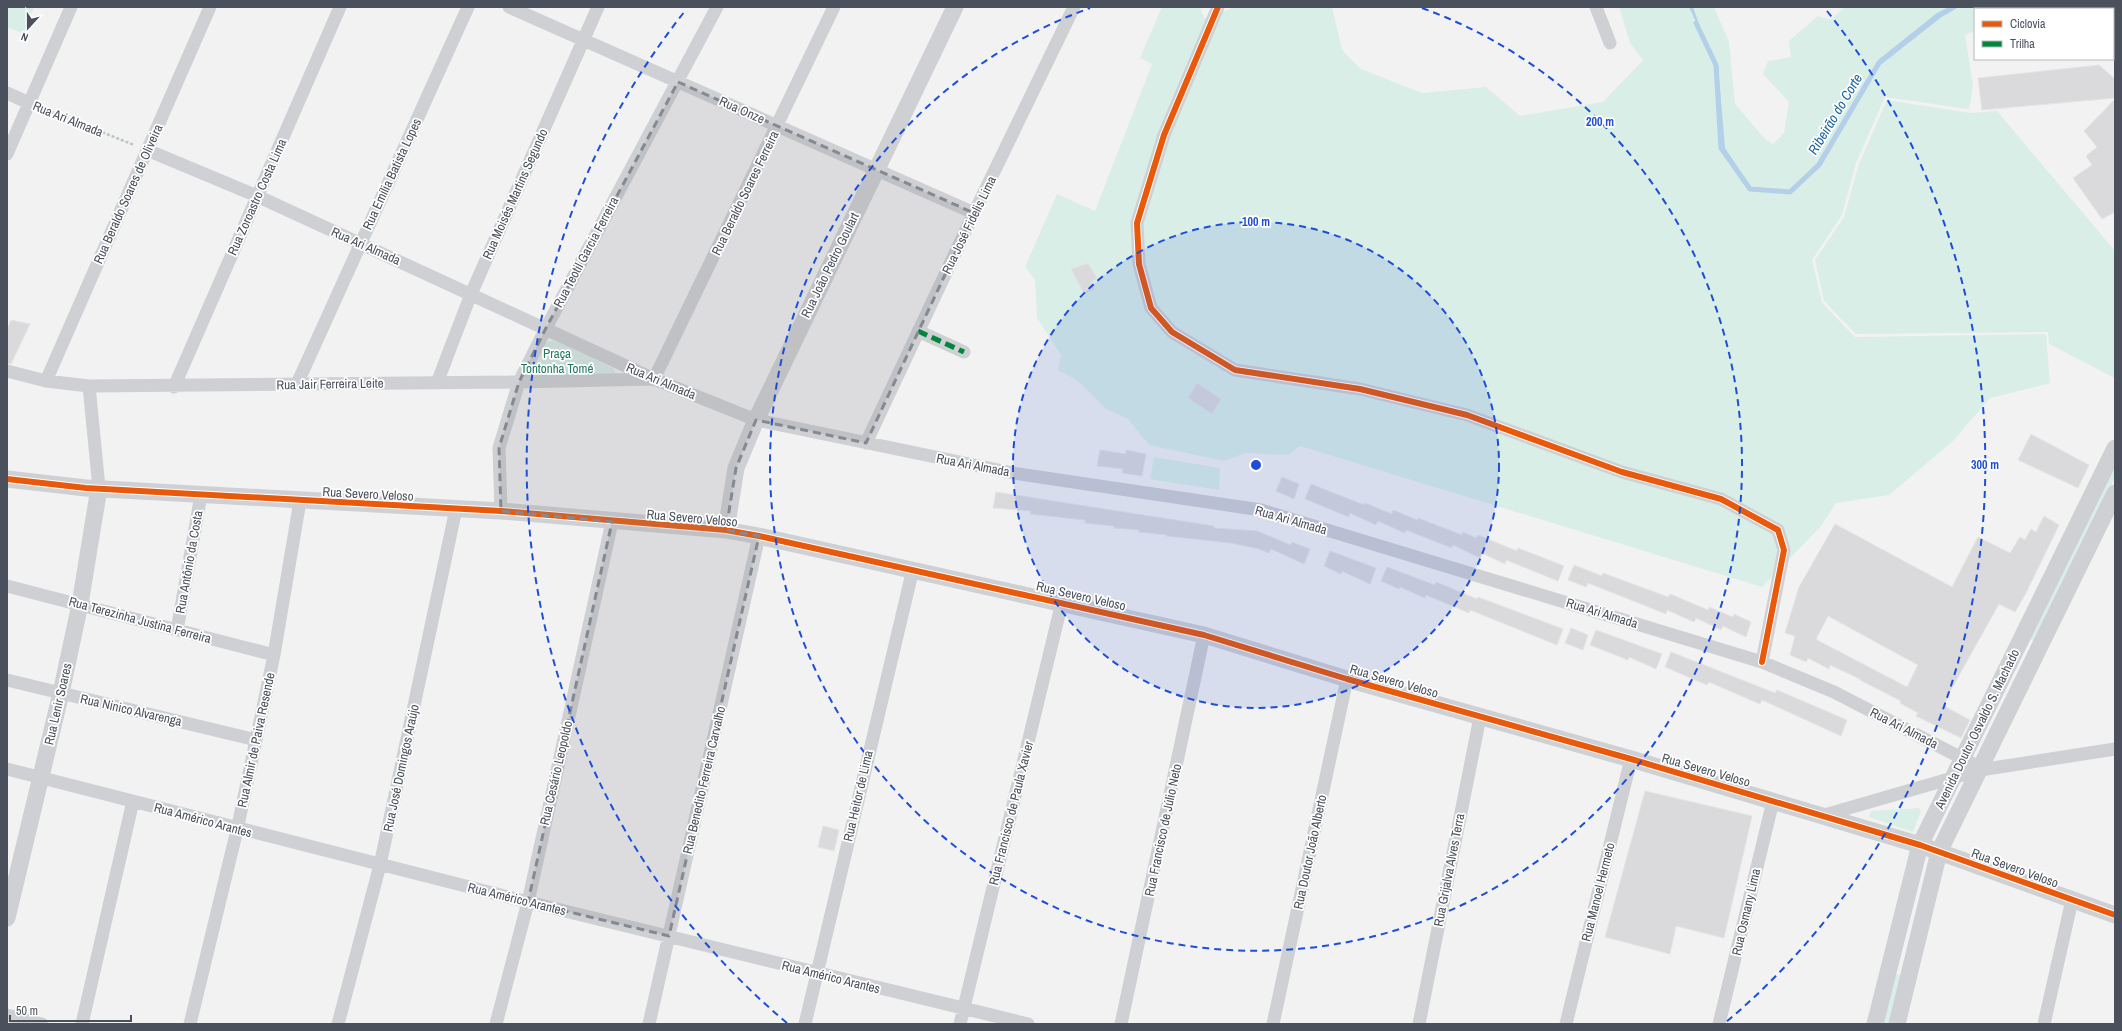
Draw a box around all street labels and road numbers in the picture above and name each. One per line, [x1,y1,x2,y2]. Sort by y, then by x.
street label: Rua Onze [717,92,767,128]
street label: Rua Ari Almada [30,97,106,141]
street label: Rua Emília Batista Lopes [359,116,425,232]
street label: Rua Beraldo Soares de Oliveira [90,121,167,266]
street label: Rua Moisés Martins Segundo [479,126,551,262]
street label: Rua Beraldo Soares Ferreira [707,128,783,258]
street label: Rua Zoroastro Costa Lima [224,136,290,258]
street label: Rua José Fidelis Lima [938,173,1000,277]
street label: Rua Teotil Garcia Ferreira [550,194,622,310]
street label: Rua João Pedro Goulart [797,210,863,320]
street label: Rua Ari Almada [329,223,403,269]
street label: Rua Ari Almada [624,359,698,403]
street label: Rua Jair Ferreira Leite [276,375,384,393]
street label: Rua Ari Almada [935,450,1011,480]
street label: Rua Severo Veloso [322,483,414,505]
street label: Rua Ari Almada [1253,502,1329,538]
street label: Rua Severo Veloso [646,506,738,530]
street label: Rua Antônio da Costa [172,509,206,615]
street label: Rua Severo Veloso [1035,577,1127,615]
street label: Rua Terezinha Justina Ferreira [67,593,213,647]
street label: Rua Ari Almada [1564,594,1640,632]
street label: Avenida Doutor Osvaldo S. Machado [1930,646,2023,813]
street label: Rua Severo Veloso [1348,660,1440,702]
street label: Rua Lenir Soares [40,661,76,747]
street label: Rua Almir de Paiva Resende [233,671,279,809]
street label: Rua Ninico Alvarenga [79,690,184,730]
street label: Rua José Domingos Araújo [379,703,423,833]
street label: Rua Benedito Ferreira Carvalho [679,704,729,856]
street label: Rua Ari Almada [1867,704,1941,752]
street label: Rua Cesário Leopoldo [536,719,576,827]
street label: Rua Francisco de Paula Xavier [985,739,1037,887]
street label: Rua Heitor de Lima [839,749,877,843]
street label: Rua Severo Veloso [1660,749,1752,791]
street label: Rua Francisco de Júlio Neto [1141,762,1185,898]
street label: Rua Doutor João Alberto [1290,793,1330,911]
street label: Rua Américo Arantes [152,799,254,841]
street label: Rua Grijalva Alves Terra [1430,812,1468,928]
street label: Rua Manoel Hermeto [1577,841,1619,943]
street label: Rua Severo Veloso [1969,844,2061,892]
street label: Rua Osmany Lima [1728,867,1764,957]
street label: Rua Américo Arantes [466,879,568,919]
street label: Rua Américo Arantes [780,957,882,997]

